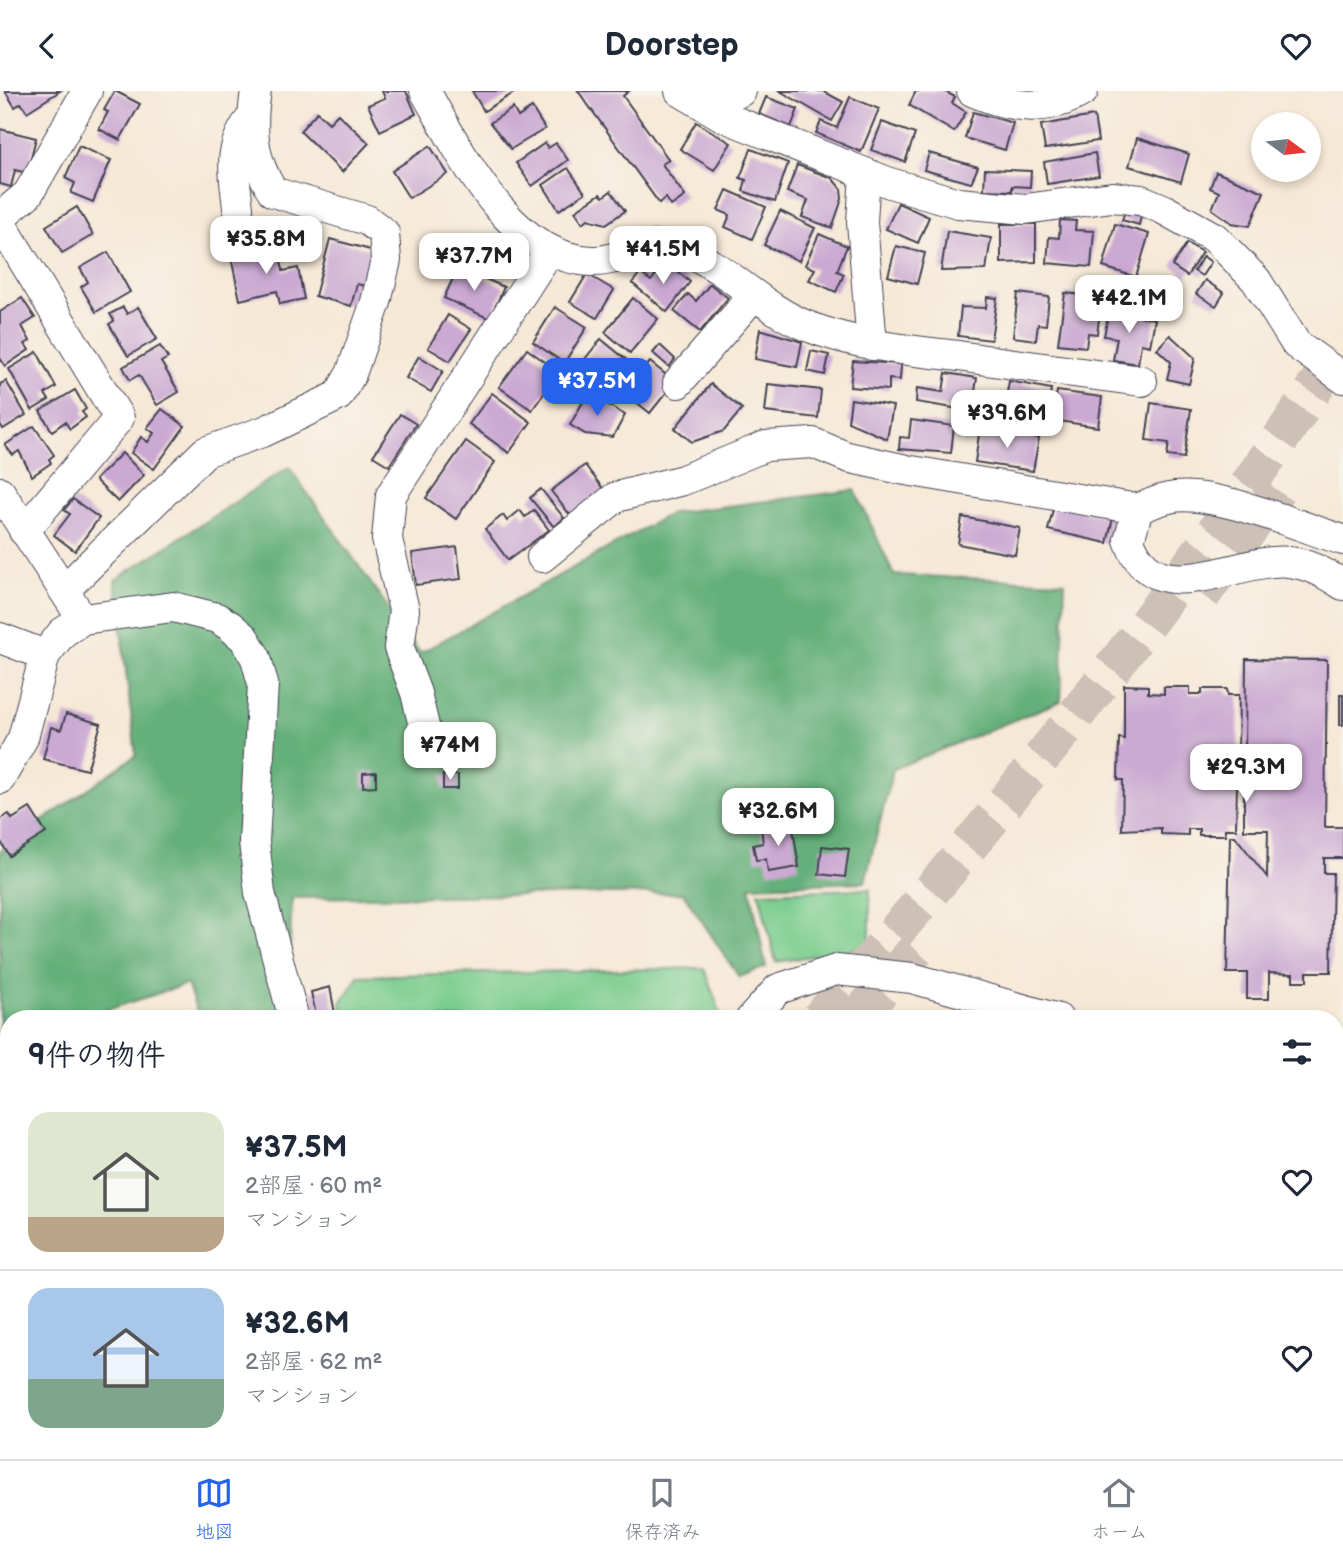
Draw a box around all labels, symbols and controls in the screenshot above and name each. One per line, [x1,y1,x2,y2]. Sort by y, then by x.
text: Doorstep [604,26,739,65]
icon: back [28,27,66,65]
icon: heart [1277,27,1315,65]
north arrow [1251,112,1321,182]
map controls [1251,112,1321,182]
pin: ¥35.8M [209,216,323,276]
text: ¥35.8M [226,225,306,253]
pin: ¥41.5M [606,227,720,286]
pin: ¥37.7M [417,233,531,293]
text: ¥41.5M [625,235,701,263]
text: ¥37.7M [435,242,513,270]
pin: ¥42.1M [1072,275,1186,335]
text: ¥42.1M [1091,284,1167,312]
pin: ¥37.5M [540,359,654,418]
text: ¥37.5M [558,367,636,395]
pin: ¥39.6M [950,391,1064,450]
text: ¥39.6M [967,399,1047,427]
pin: ¥74M [409,723,491,782]
text: ¥74M [420,731,480,759]
pin: ¥29.3M [1189,745,1303,804]
text: ¥29.3M [1206,753,1286,781]
pin: ¥32.6M [721,789,835,848]
text: ¥32.6M [738,797,818,825]
icon: filters [1278,1033,1316,1071]
text: 9件の物件 [28,1038,166,1074]
text: ¥37.5M [245,1130,347,1166]
icon: home [84,1140,168,1224]
icon: heart [1278,1163,1316,1201]
text: 2部屋 · 60 m² [245,1172,382,1200]
text: マンション [245,1206,359,1234]
text: ¥32.6M [245,1306,350,1342]
icon: home [84,1316,168,1400]
icon: heart [1278,1339,1316,1377]
text: 2部屋 · 62 m² [245,1348,382,1376]
text: マンション [245,1382,359,1410]
tab: 地図 [195,1474,233,1544]
tab: 保存済み [624,1474,700,1544]
tab: ホーム [1091,1474,1148,1544]

